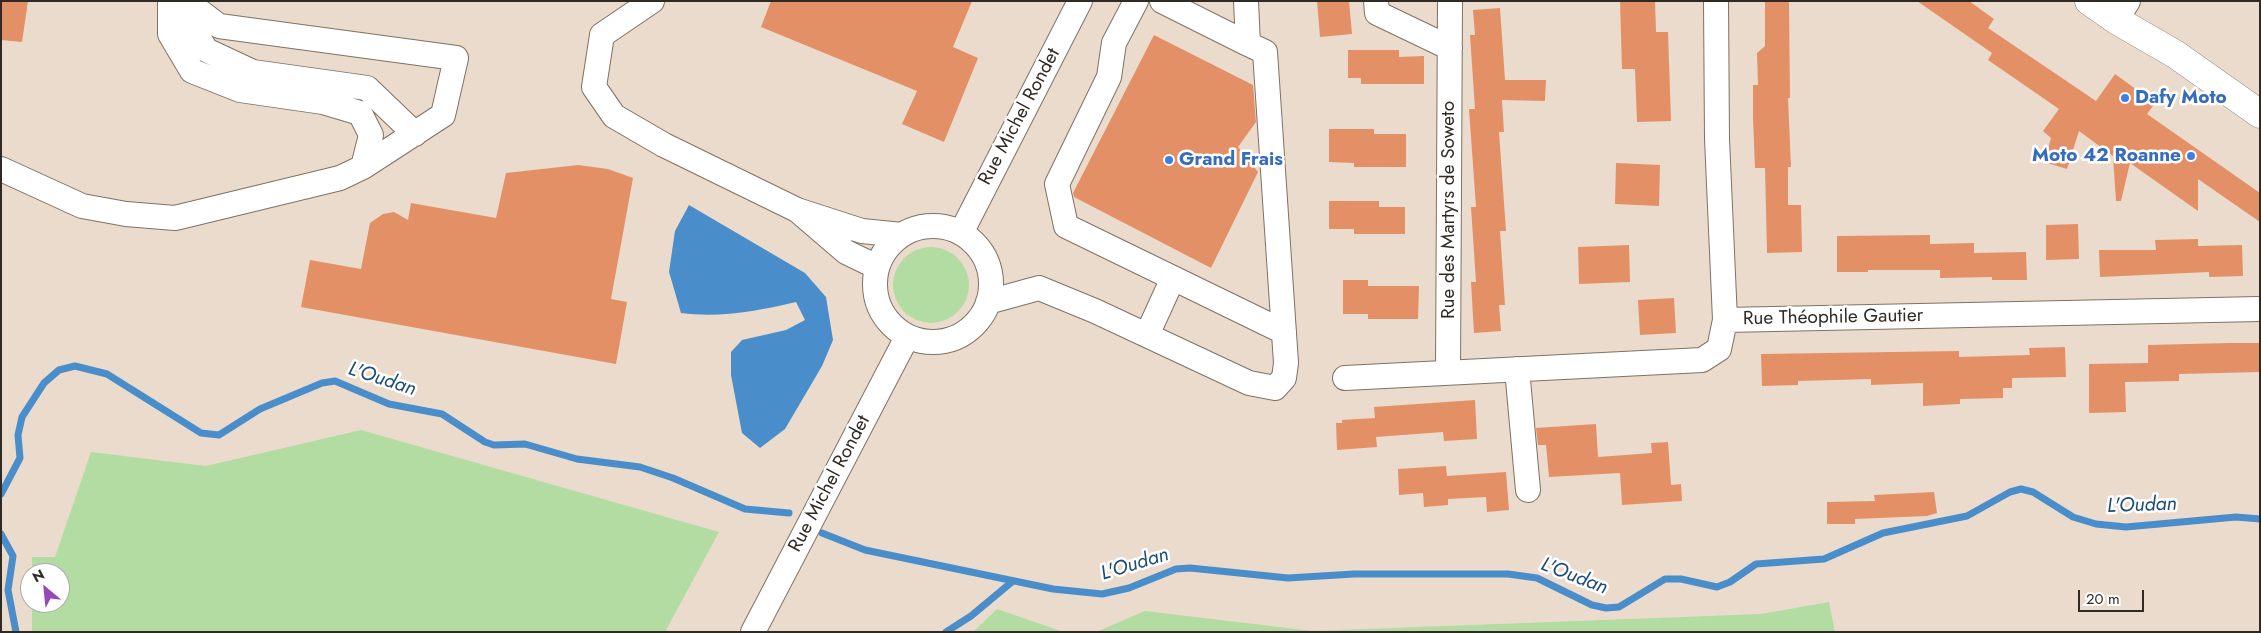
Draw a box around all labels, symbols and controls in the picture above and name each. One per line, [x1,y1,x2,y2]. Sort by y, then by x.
street label: Rue Michel Rondet [974,45,1066,189]
place label: Dafy Moto [2135,87,2227,109]
marker: Dafy Moto [2119,92,2131,104]
street label: Rue des Martyrs de Soweto [1438,101,1460,319]
place label: Moto 42 Roanne [2032,145,2181,167]
place label: Grand Frais [1179,149,1283,171]
marker: Moto 42 Roanne [2185,150,2197,162]
marker: Grand Frais [1163,154,1175,166]
street label: Rue Théophile Gautier [1743,305,1923,331]
water label: L'Oudan [345,358,419,402]
street label: Rue Michel Rondet [784,412,876,556]
water label: L'Oudan [2107,493,2177,519]
water label: L'Oudan [1098,543,1172,587]
water label: L'Oudan [1537,553,1611,601]
north arrow [20,563,70,613]
text: N [29,564,48,587]
scale bar [2081,580,2147,612]
text: 20 m [2086,588,2120,610]

